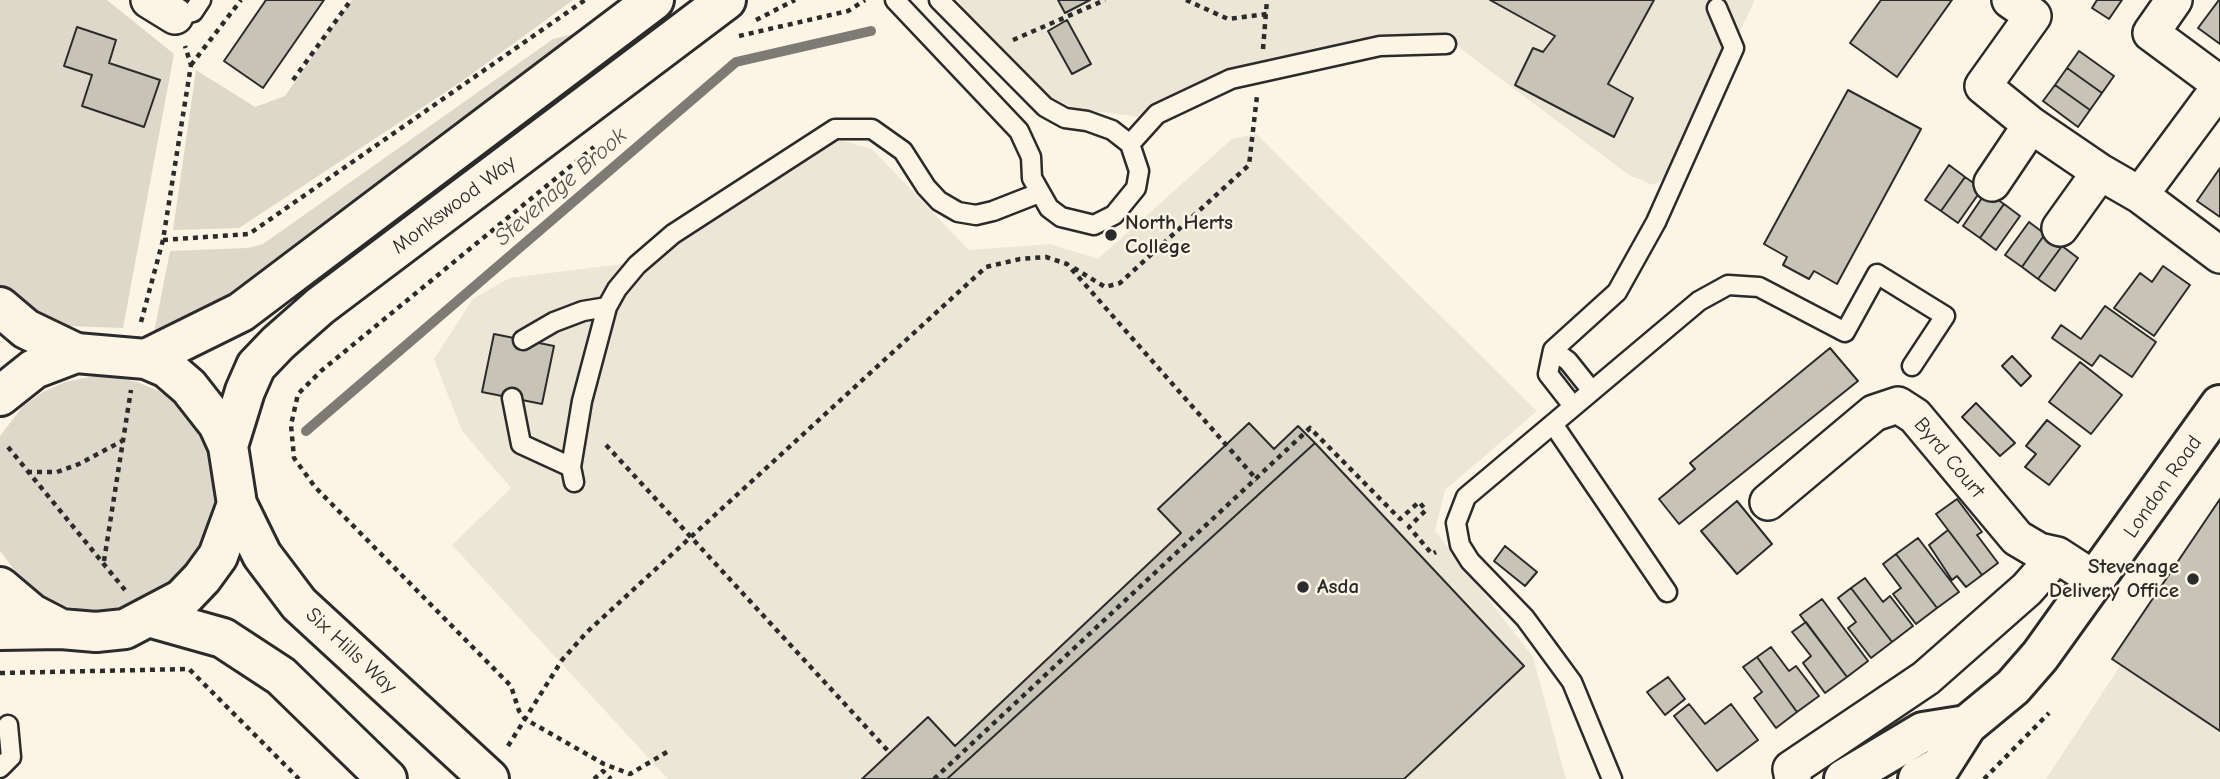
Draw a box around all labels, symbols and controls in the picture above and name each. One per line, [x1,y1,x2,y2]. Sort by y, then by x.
water label: Stevenage Brook [489,122,633,252]
street label: Monkswood Way [387,150,521,260]
place label: North Herts College [1125,210,1233,260]
marker: North Herts College [1103,227,1119,243]
street label: Byrd Court [1908,413,1990,503]
street label: London Road [2119,431,2207,543]
place label: Stevenage Delivery Office [2049,554,2179,604]
marker: Stevenage Delivery Office [2185,571,2201,587]
place label: Asda [1317,574,1359,600]
marker: Asda [1295,579,1311,595]
street label: Six Hills Way [300,602,402,700]

